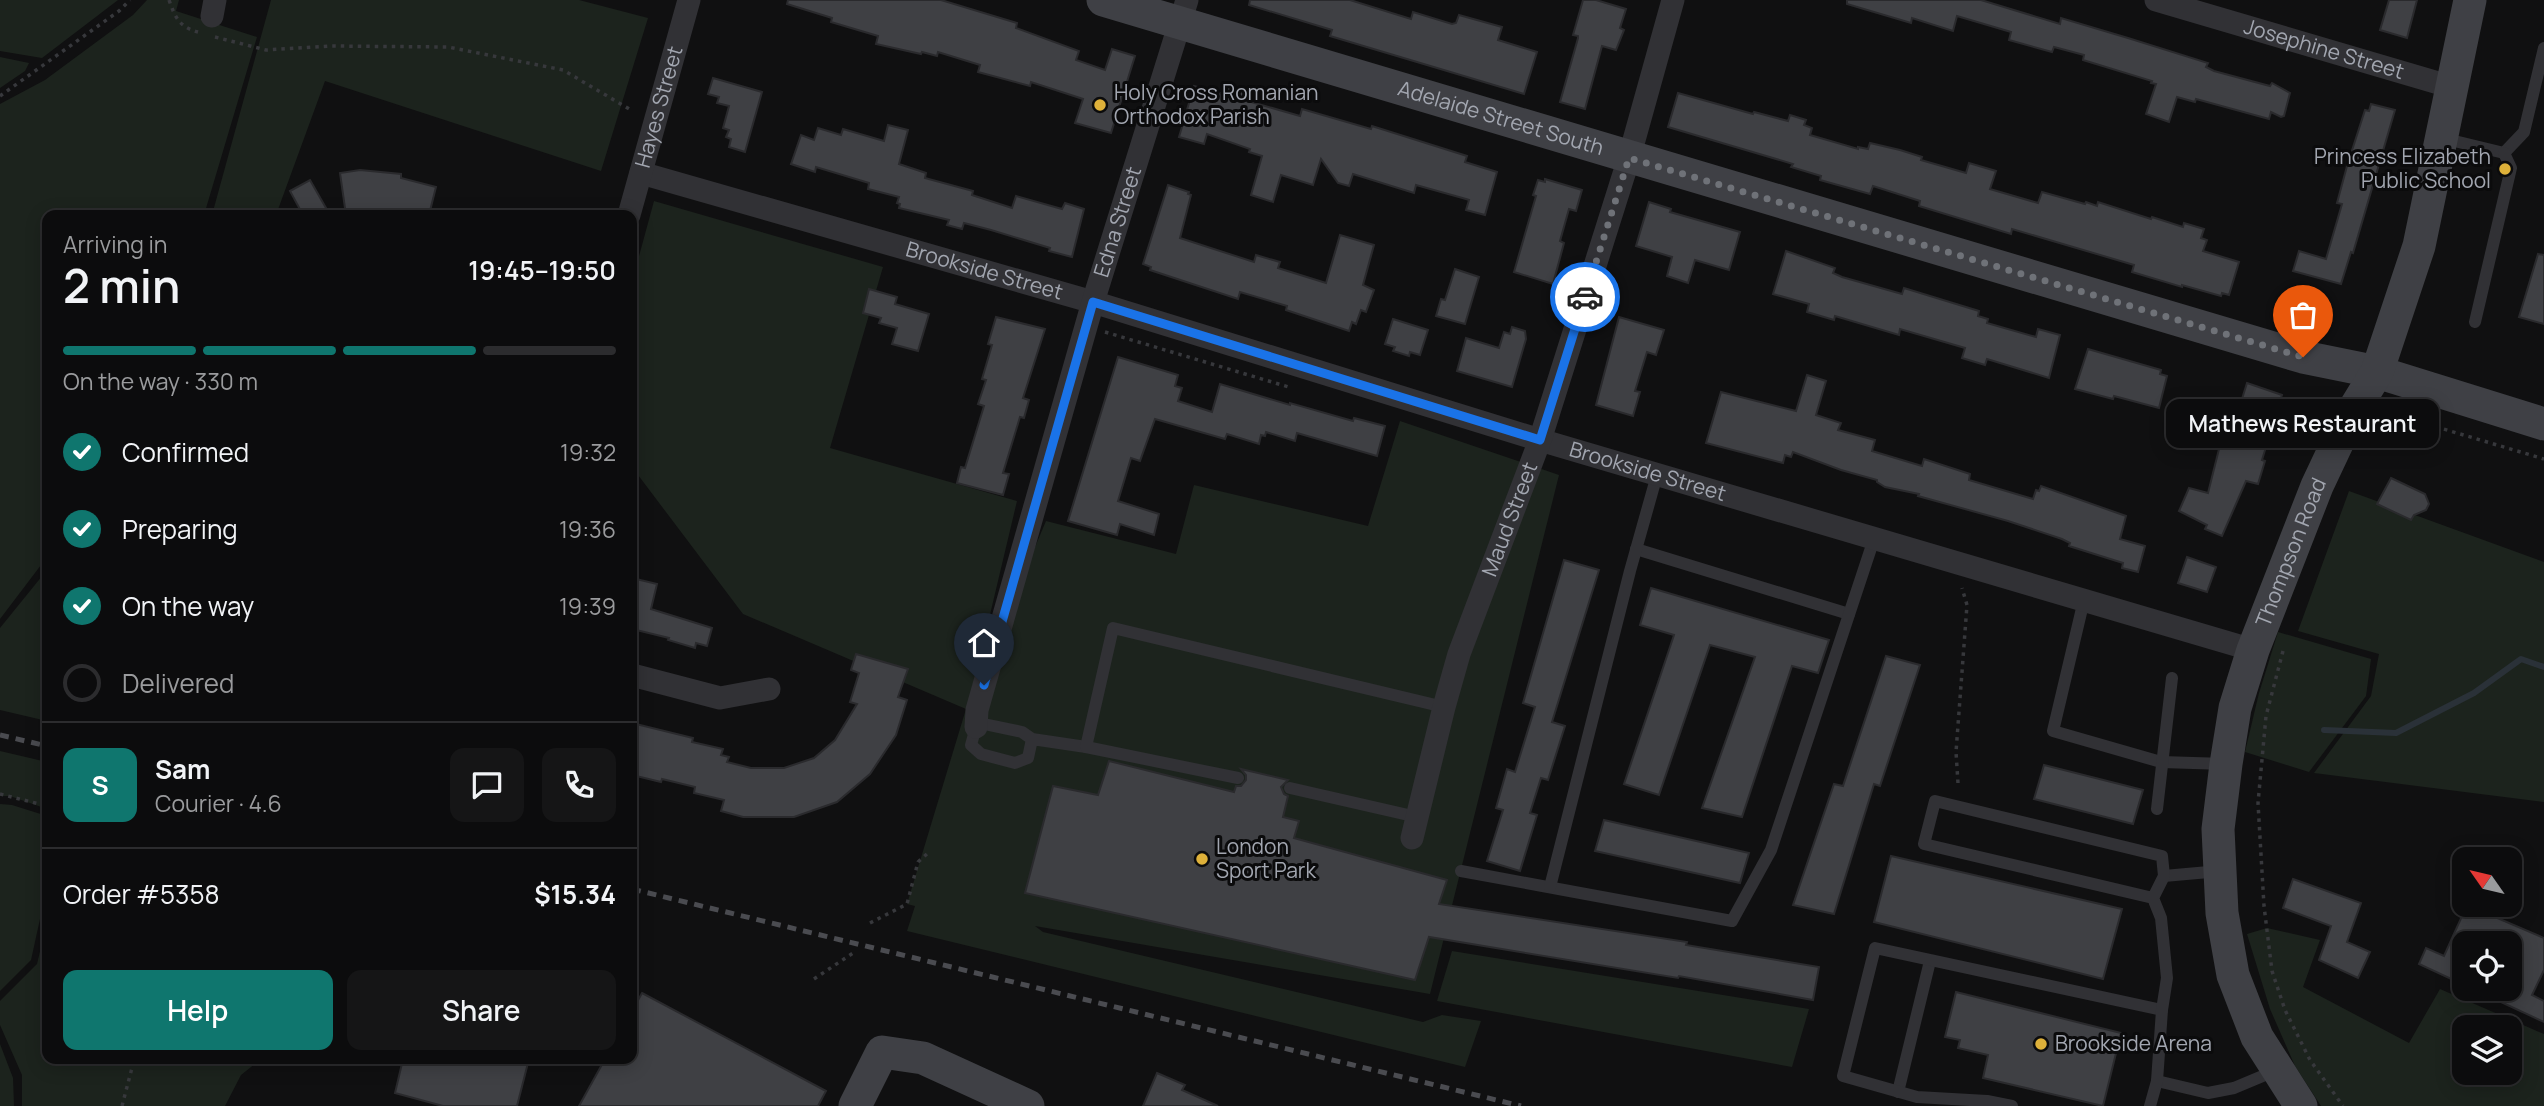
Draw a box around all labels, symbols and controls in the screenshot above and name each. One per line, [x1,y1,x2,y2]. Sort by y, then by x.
street label: Josephine Street [2241,12,2408,85]
street label: Hayes Street [628,43,688,171]
street label: Adelaide Street South [1395,74,1607,161]
place label: Holy Cross Romanian Orthodox Parish [1114,78,1319,130]
marker: Holy Cross Romanian Orthodox Parish [1092,97,1108,113]
place label: Princess Elizabeth Public School [2314,142,2491,194]
marker: Princess Elizabeth Public School [2497,161,2513,177]
street label: Edna Street [1087,163,1147,281]
text: Arriving in [63,228,168,260]
street label: Brookside Street [903,234,1066,306]
text: 19:45–19:50 [468,252,616,288]
text: 2 min [63,254,180,317]
courier [1550,262,1620,332]
icon: car [1566,278,1604,316]
pin [2273,285,2333,357]
icon: bag [2284,296,2322,334]
text: On the way · 330 m [63,365,258,397]
callout: Mathews Restaurant [2166,399,2440,448]
text: Mathews Restaurant [2189,407,2416,439]
icon: check [63,433,101,471]
text: Confirmed [122,434,249,470]
street label: Brookside Street [1566,434,1729,507]
text: 19:32 [560,436,616,468]
street label: Maud Street [1475,458,1543,580]
street label: Thompson Road [2248,473,2332,631]
icon: check [63,510,101,548]
text: Preparing [122,511,238,547]
text: 19:36 [559,513,616,545]
icon: check [63,587,101,625]
text: On the way [122,588,254,624]
text: 19:39 [559,590,616,622]
pin [954,613,1014,685]
icon: home [965,624,1003,662]
text: Delivered [122,665,234,701]
button: chat [450,748,524,822]
button: phone [542,748,616,822]
text: Sam [155,751,210,787]
text: S [91,767,109,803]
text: Courier · 4.6 [155,787,282,819]
place label: London Sport Park [1216,832,1316,884]
north arrow [2452,847,2522,917]
map controls [2452,847,2522,1085]
marker: London Sport Park [1194,851,1210,867]
text: Order #5358 [63,876,220,912]
text: $15.34 [534,876,616,912]
button: locate [2452,931,2522,1001]
button: Help [63,970,333,1050]
button: Share [347,970,616,1050]
button: layers [2452,1015,2522,1085]
place label: Brookside Arena [2055,1029,2212,1057]
marker: Brookside Arena [2033,1036,2049,1052]

